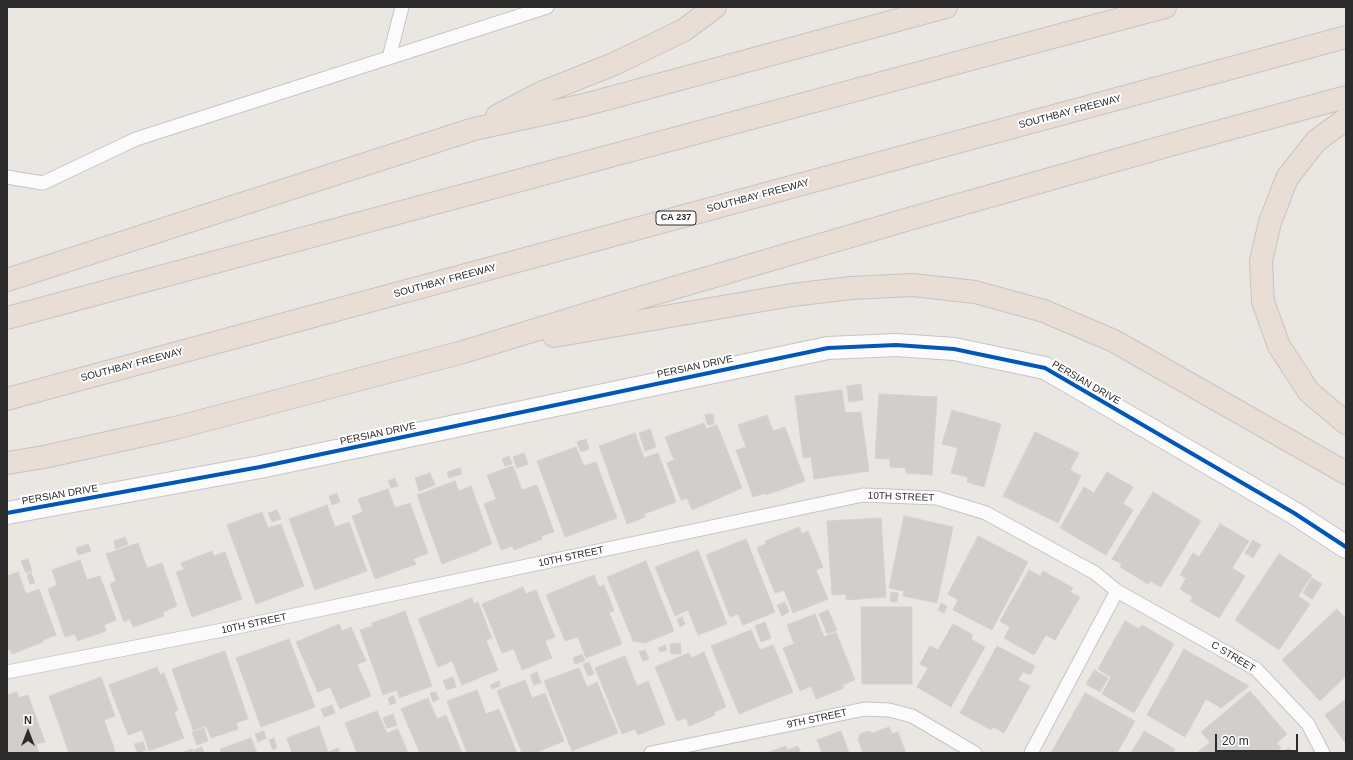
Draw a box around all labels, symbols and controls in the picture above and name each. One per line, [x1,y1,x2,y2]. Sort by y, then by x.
street label: SOUTHBAY FREEWAY [1018,93,1122,131]
street label: SOUTHBAY FREEWAY [706,177,810,215]
road number: CA 237 [656,211,696,225]
street label: SOUTHBAY FREEWAY [393,262,497,300]
street label: SOUTHBAY FREEWAY [80,346,184,384]
street label: PERSIAN DRIVE [656,353,734,381]
street label: PERSIAN DRIVE [1050,358,1122,408]
street label: PERSIAN DRIVE [339,420,417,448]
street label: PERSIAN DRIVE [21,482,99,508]
street label: 10TH STREET [867,490,935,504]
street label: 10TH STREET [537,544,605,570]
street label: 10TH STREET [220,611,288,637]
street label: C STREET [1209,639,1257,675]
street label: 9TH STREET [786,707,848,731]
north arrow [8,712,48,752]
text: N [24,714,32,726]
scale bar [1217,726,1300,752]
text: 20 m [1222,734,1249,748]

